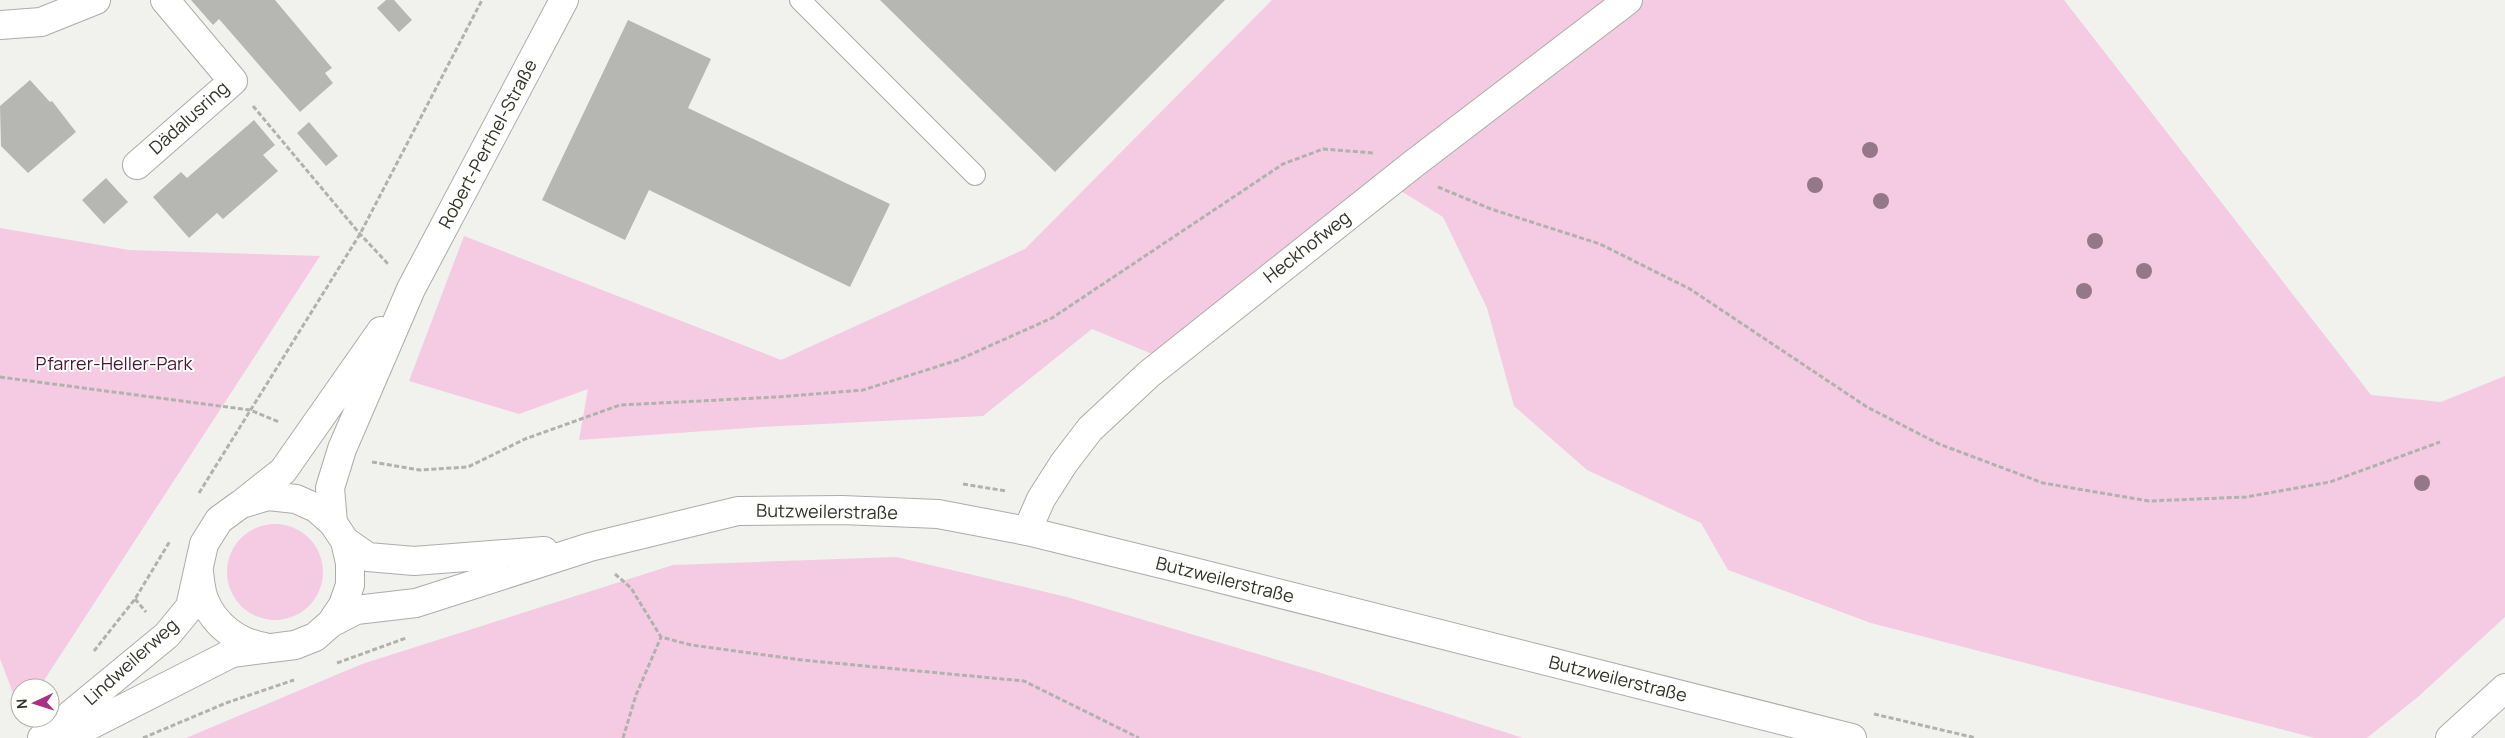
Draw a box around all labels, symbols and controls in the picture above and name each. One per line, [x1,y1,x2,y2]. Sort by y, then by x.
street label: Robert-Perthel-Straße [432,55,542,232]
street label: Dädalusring [143,75,233,159]
street label: Heckhofweg [1258,205,1355,288]
park label: Pfarrer-Heller-Park [36,351,193,375]
street label: Butzweilerstraße [756,498,898,524]
street label: Butzweilerstraße [1154,550,1297,608]
street label: Lindweilerweg [78,613,182,710]
street label: Butzweilerstraße [1547,649,1690,707]
north arrow [10,678,60,728]
text: N [12,698,31,710]

